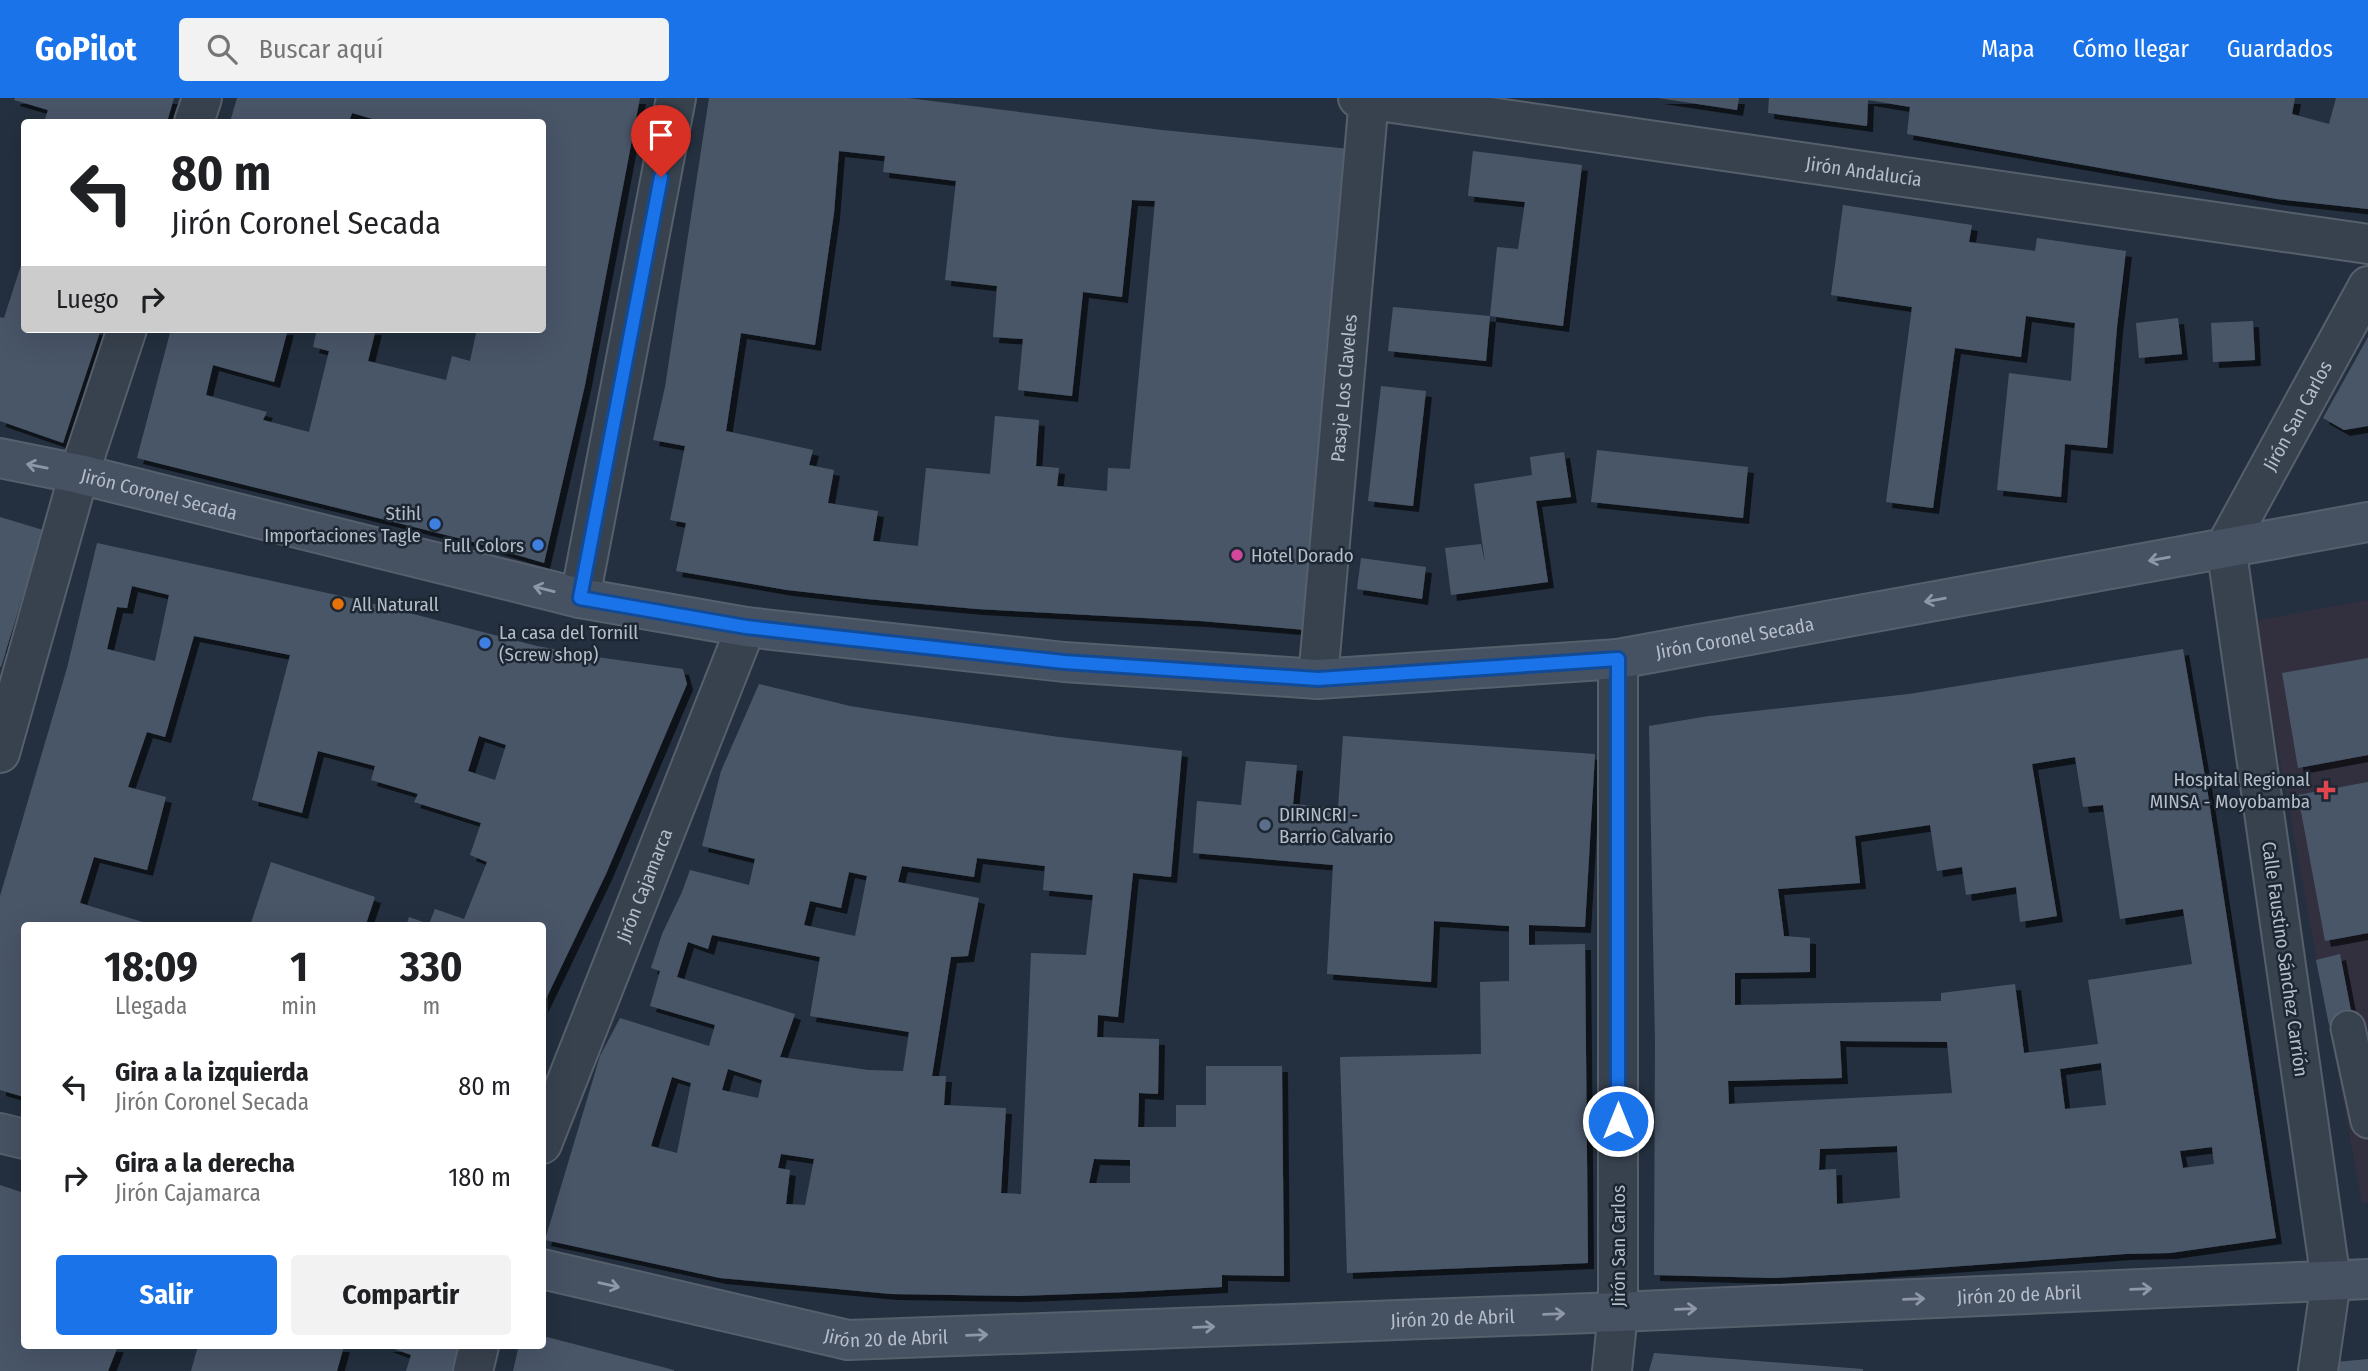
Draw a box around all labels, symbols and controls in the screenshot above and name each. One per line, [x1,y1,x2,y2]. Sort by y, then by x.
search box [179,18,669,81]
text: GoPilot [35,29,137,69]
icon: search [203,30,241,68]
text: Buscar aquí [259,34,383,65]
text: Mapa [1981,35,2034,63]
text: Cómo llegar [2072,35,2189,63]
text: Guardados [2227,35,2333,63]
pin [631,105,691,177]
icon: arrive [642,116,680,154]
text: 80 m [171,144,271,203]
icon: left [56,147,147,238]
street label: Jirón Andalucía [1804,151,1923,191]
text: Jirón Coronel Secada [171,204,441,242]
icon: right [133,280,171,318]
text: Luego [56,284,119,315]
street label: Pasaje Los Claveles [1326,313,1361,463]
street label: Jirón San Carlos [2258,356,2337,475]
one-way arrow [26,458,49,472]
street label: Jirón Coronel Secada [78,463,240,524]
place label: Stihl Importaciones Tagle [264,502,421,547]
marker: Stihl Importaciones Tagle [427,516,443,532]
place label: Full Colors [443,534,524,557]
marker: Full Colors [530,537,546,553]
place label: Hotel Dorado [1251,544,1354,567]
marker: Hotel Dorado [1229,547,1245,563]
one-way arrow [2148,553,2171,566]
one-way arrow [533,582,556,595]
place label: All Naturall [352,593,439,616]
one-way arrow [1924,594,1947,607]
marker: All Naturall [330,596,346,612]
street label: Jirón Coronel Secada [1654,612,1816,663]
place label: La casa del Tornill (Screw shop) [499,621,638,666]
marker: La casa del Tornill (Screw shop) [477,635,493,651]
place label: Hospital Regional MINSA - Moyobamba [2150,768,2310,813]
marker: Hospital Regional MINSA - Moyobamba [2316,780,2336,800]
place label: DIRINCRI - Barrio Calvario [1279,803,1394,848]
marker: DIRINCRI - Barrio Calvario [1257,817,1273,833]
street label: Jirón Cajamarca [611,825,677,946]
street label: Calle Faustino Sánchez Carrión [2257,840,2313,1078]
text: 18:09 [104,942,198,992]
text: 1 [290,942,308,992]
text: 330 [400,942,463,992]
text: Llegada [115,992,187,1020]
text: min [281,992,317,1020]
text: m [423,992,440,1020]
text: Gira a la izquierda [115,1057,309,1088]
icon: left [56,1068,94,1106]
text: 80 m [458,1071,511,1102]
position arrow [1581,1084,1655,1158]
text: Jirón Coronel Secada [115,1088,309,1116]
text: Gira a la derecha [115,1148,295,1179]
icon: right [56,1159,94,1197]
text: 180 m [448,1162,511,1193]
text: Jirón Cajamarca [115,1179,261,1207]
street label: Jirón San Carlos [1607,1185,1630,1307]
button: Salir [56,1255,277,1335]
button: Compartir [291,1255,511,1335]
one-way arrow [597,1279,620,1292]
street label: Jirón 20 de Abril [1957,1280,2081,1309]
one-way arrow [2129,1283,2152,1296]
one-way arrow [1902,1293,1925,1306]
one-way arrow [1675,1302,1698,1315]
street label: Jirón 20 de Abril [1390,1304,1515,1332]
one-way arrow [1542,1308,1565,1321]
one-way arrow [1193,1320,1216,1334]
street label: Jirón 20 de Abril [822,1323,948,1352]
one-way arrow [965,1329,988,1342]

